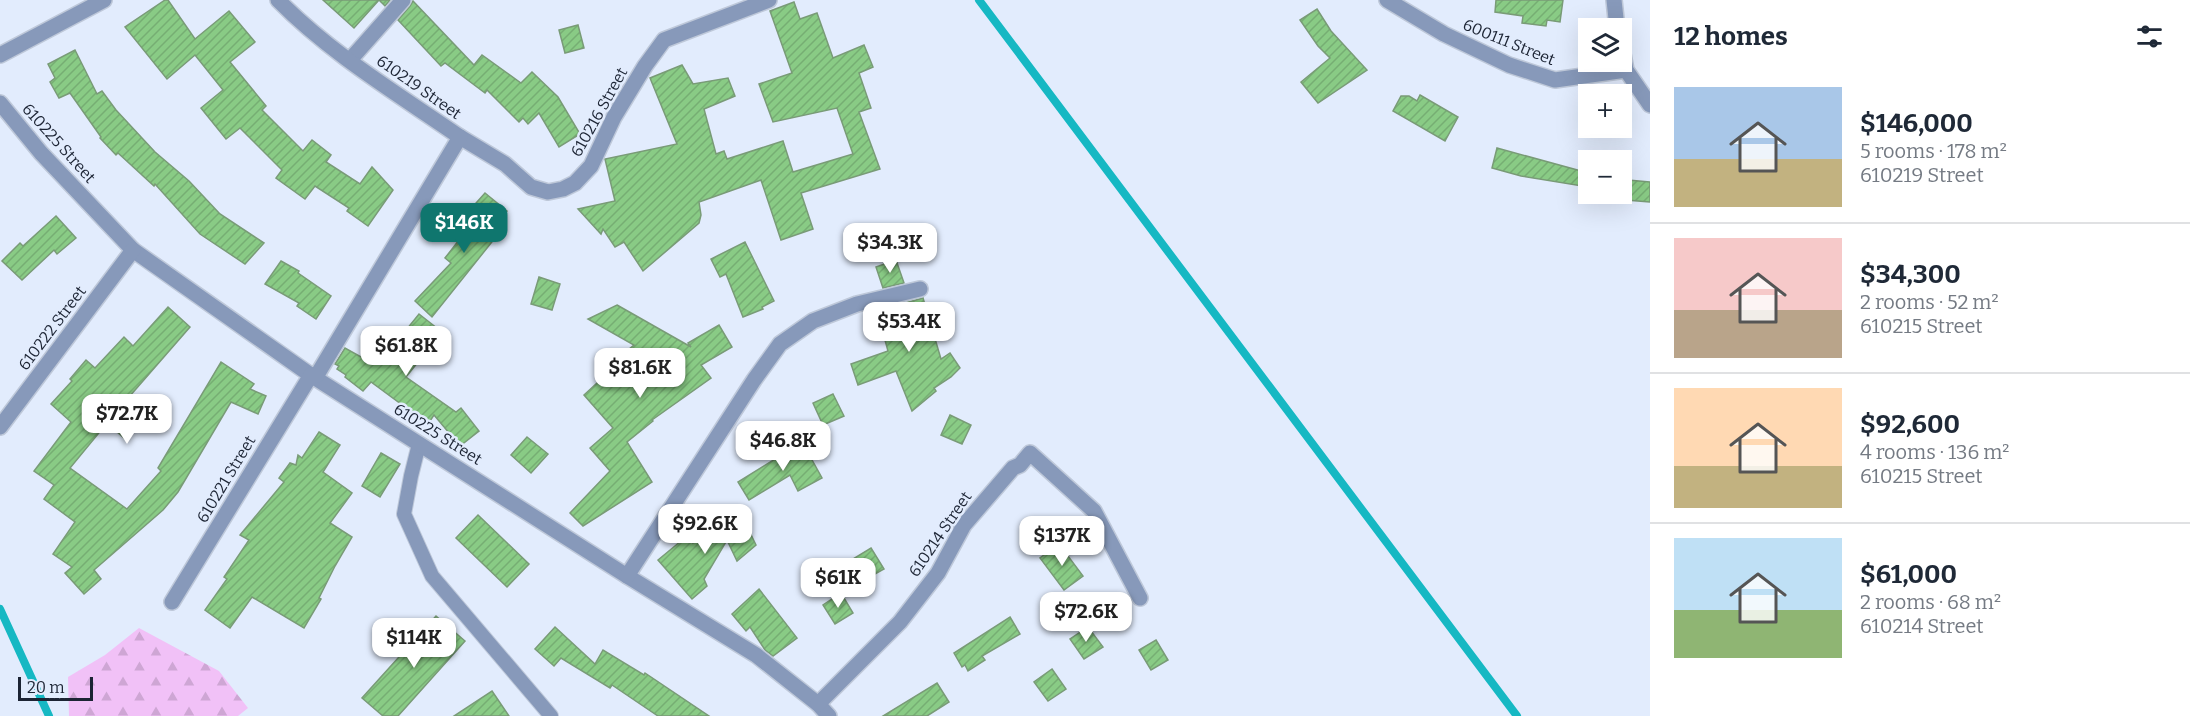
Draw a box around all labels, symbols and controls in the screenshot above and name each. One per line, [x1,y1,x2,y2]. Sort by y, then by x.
street label: 600111 Street [1460,15,1558,69]
map controls [1578,18,1632,204]
button: layers [1578,18,1632,72]
icon: filters [2133,20,2166,53]
text: 12 homes [1674,21,1788,52]
street label: 610219 Street [373,51,465,123]
street label: 610216 Street [567,64,631,160]
button: + [1578,84,1632,138]
street label: 610225 Street [18,99,100,187]
text: $146,000 [1860,108,1973,139]
icon: home [1722,111,1794,183]
text: 5 rooms · 178 m² [1860,139,2007,163]
button: − [1578,150,1632,204]
text: 610219 Street [1860,163,1984,187]
pin: $146K [422,203,506,254]
text: $146K [434,210,494,234]
pin: $34.3K [841,223,939,274]
text: $34.3K [857,230,923,254]
text: $34,300 [1860,259,1961,290]
icon: home [1722,262,1794,334]
street label: 610222 Street [14,282,90,374]
text: 2 rooms · 52 m² [1860,290,1999,314]
pin: $53.4K [860,302,958,353]
text: $53.4K [877,309,941,333]
text: 610215 Street [1860,314,1983,338]
pin: $61.8K [357,326,455,377]
text: $61.8K [374,333,438,357]
pin: $81.6K [591,348,689,399]
text: $81.6K [608,355,672,379]
pin: $72.7K [78,394,176,445]
street label: 610225 Street [390,399,486,469]
text: $72.7K [96,401,158,425]
text: $92,600 [1860,409,1960,440]
icon: home [1722,412,1794,484]
pin: $46.8K [734,421,832,472]
text: $46.8K [750,428,816,452]
street label: 610221 Street [193,432,260,526]
text: 4 rooms · 136 m² [1860,440,2009,464]
text: 610215 Street [1860,464,1983,488]
street label: 610214 Street [904,488,976,580]
pin: $92.6K [656,504,754,555]
text: $92.6K [672,511,738,535]
pin: $137K [1020,516,1104,567]
text: $137K [1033,523,1091,547]
pin: $61K [802,558,874,609]
text: $61,000 [1860,559,1957,590]
icon: home [1722,562,1794,634]
text: $61K [815,565,861,589]
text: 2 rooms · 68 m² [1860,590,2001,614]
pin: $72.6K [1037,592,1135,643]
text: $72.6K [1054,599,1118,623]
text: 610214 Street [1860,614,1984,638]
pin: $114K [372,618,456,669]
text: $114K [386,625,442,649]
scale bar [18,674,93,702]
text: 20 m [27,678,64,697]

